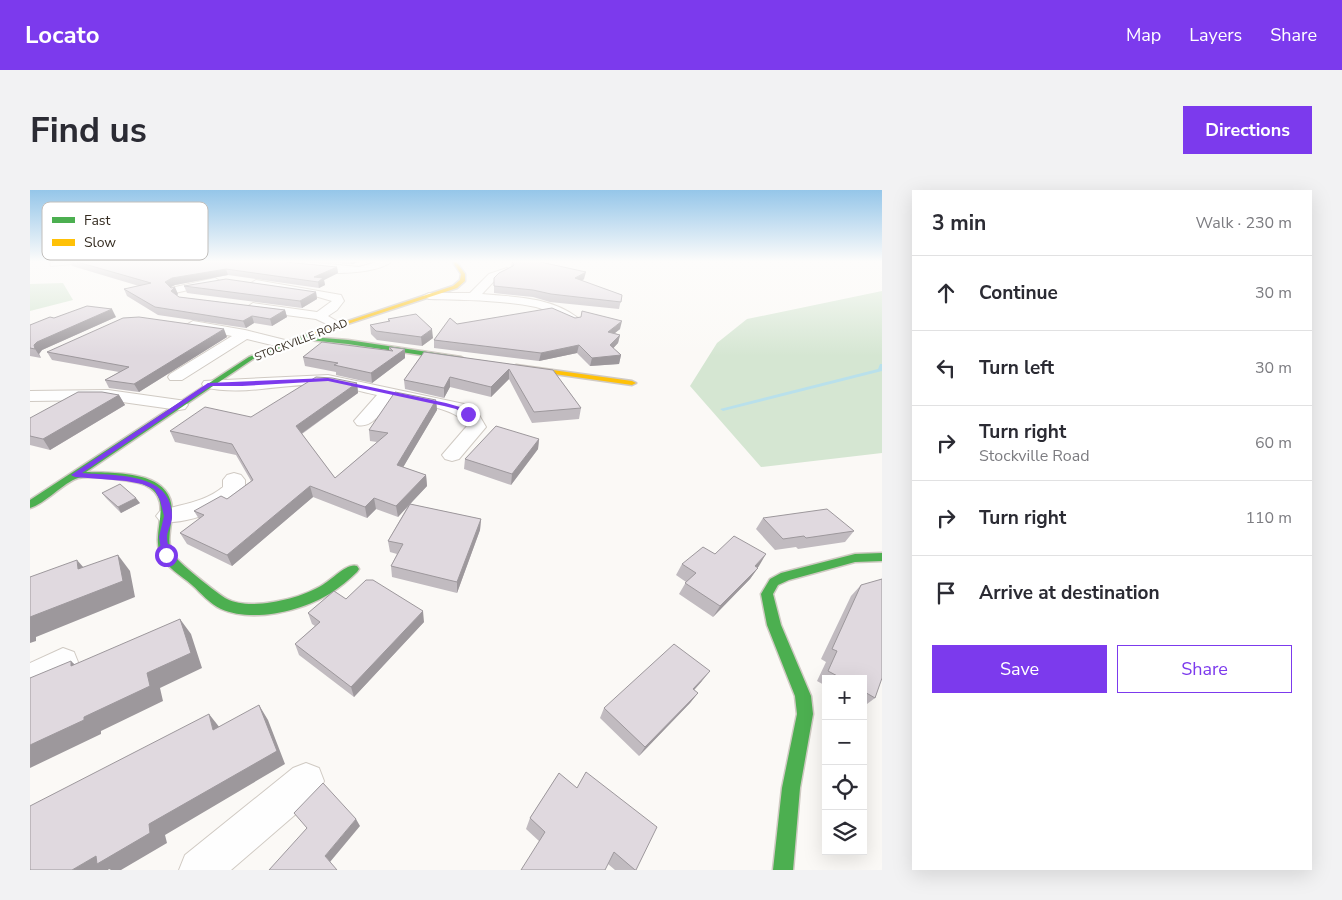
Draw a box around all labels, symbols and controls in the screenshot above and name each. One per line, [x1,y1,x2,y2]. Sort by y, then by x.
text: Locato [25,19,100,51]
text: Map [1126,23,1161,47]
text: Layers [1189,23,1242,47]
text: Share [1270,23,1317,47]
button: Directions [1183,106,1312,154]
text: Find us [30,107,147,154]
legend [42,202,208,260]
text: 3 min [932,209,986,237]
text: Fast [84,211,110,230]
text: Walk · 230 m [1196,212,1292,234]
text: Slow [84,233,116,252]
icon: ahead [932,279,960,307]
text: Continue [979,280,1058,306]
text: 30 m [1255,282,1292,304]
street label: STOCKVILLE ROAD [252,315,350,365]
icon: left [932,354,960,382]
text: Turn left [979,355,1054,381]
text: 30 m [1255,357,1292,379]
route end [457,403,480,426]
text: Turn right [979,419,1066,445]
icon: right [932,429,960,457]
text: 60 m [1255,432,1292,454]
text: Stockville Road [979,445,1090,467]
icon: right [932,504,960,532]
text: Turn right [979,505,1066,531]
text: 110 m [1245,507,1292,529]
route start [155,544,178,567]
icon: arrive [932,579,960,607]
text: Arrive at destination [979,580,1160,606]
button: Save [932,645,1107,693]
button: Share [1117,645,1292,693]
map controls [822,675,867,855]
button: + [822,675,867,720]
button: − [822,720,867,765]
button: locate [822,765,867,810]
button: layers [822,810,867,855]

